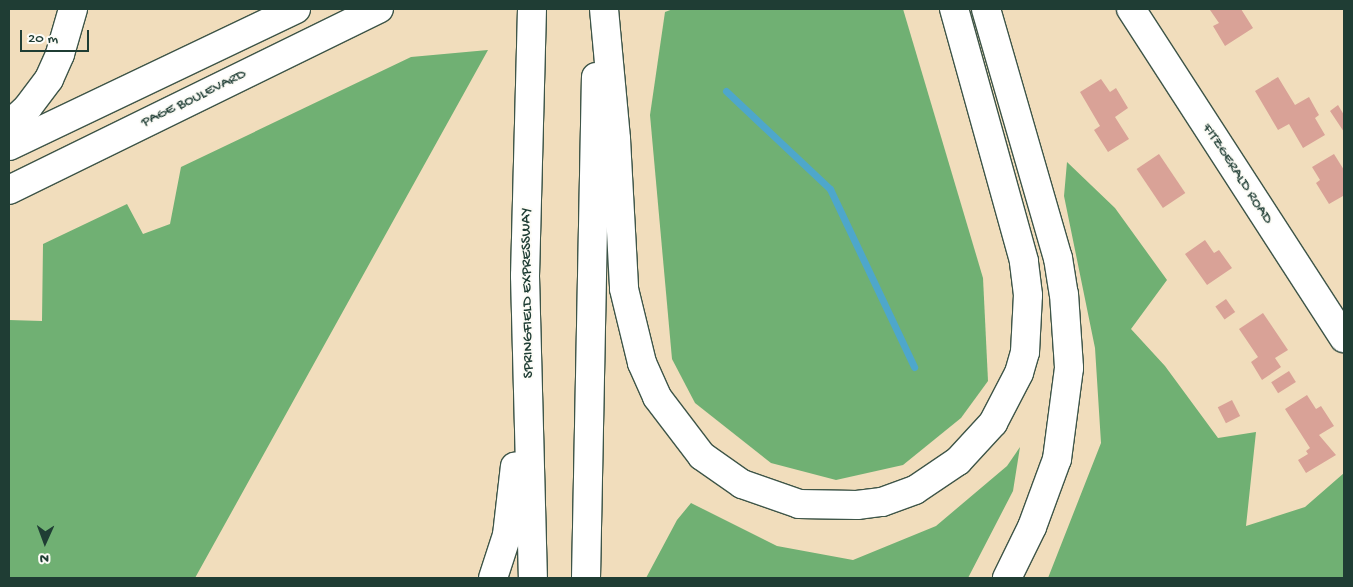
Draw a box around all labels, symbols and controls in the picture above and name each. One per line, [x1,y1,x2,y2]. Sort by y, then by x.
scale bar [22,20,91,52]
text: 20 m [28,30,58,48]
street label: PAGE BOULEVARD [139,66,249,132]
street label: FITZGERALD ROAD [1198,120,1276,228]
street label: SPRINGFIELD EXPRESSWAY [518,208,538,378]
north arrow [20,517,70,567]
text: N [40,549,49,566]

